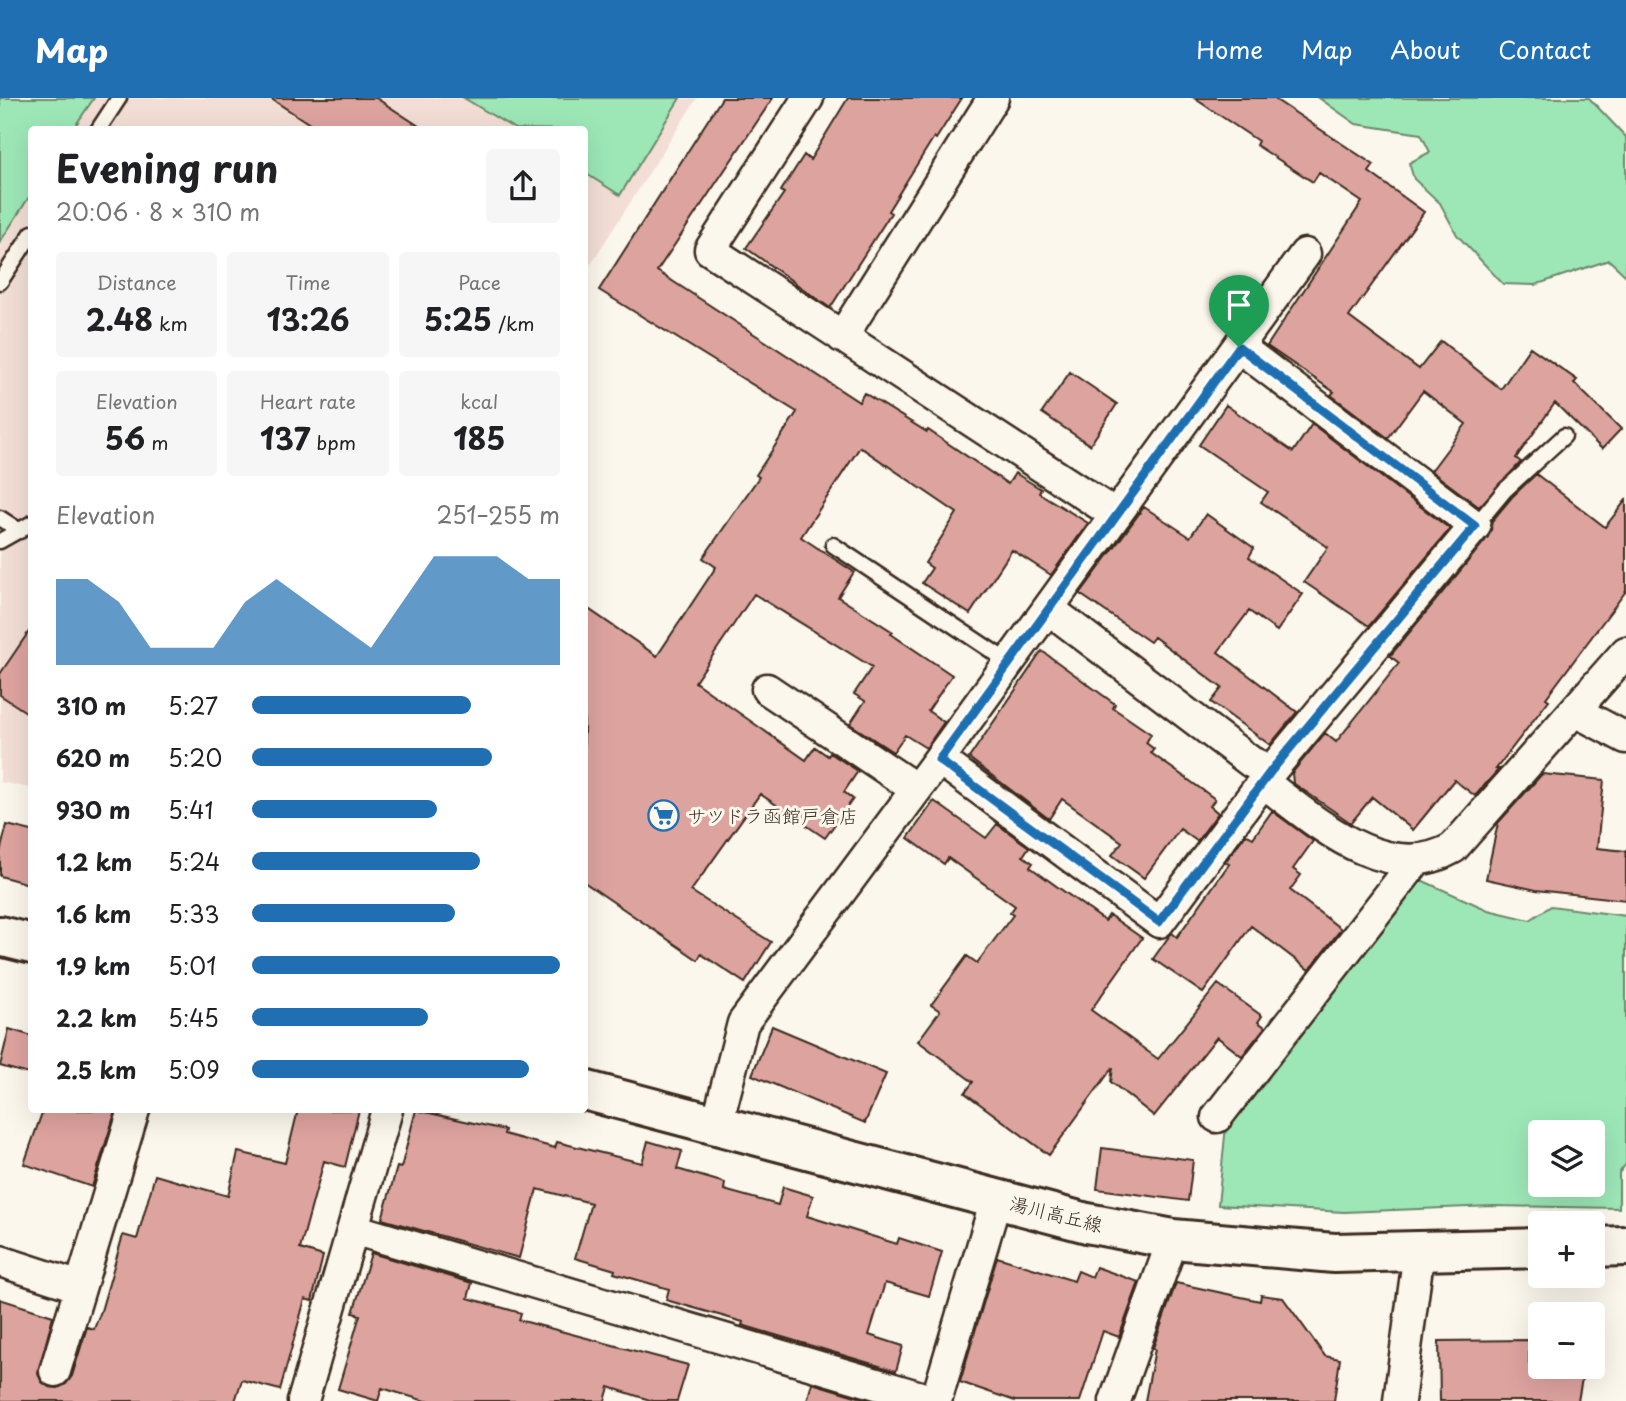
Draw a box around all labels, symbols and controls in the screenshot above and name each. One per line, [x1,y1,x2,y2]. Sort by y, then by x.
text: Map [35,24,108,74]
text: Home [1196,31,1263,67]
text: Map [1301,31,1352,67]
text: About [1390,31,1460,67]
text: Contact [1498,31,1591,67]
text: Evening run [56,139,278,196]
button: share [486,149,560,223]
text: 20:06 · 8 × 310 m [56,194,260,229]
text: Distance [97,268,177,296]
text: Time [286,268,330,296]
text: Pace [458,268,501,296]
pin [1209,275,1269,347]
icon: arrive [1220,286,1258,324]
text: 2.48 [86,296,153,341]
text: 13:26 [266,296,350,341]
text: 5:25 [424,296,492,341]
text: km [153,309,188,337]
text: /km [492,309,535,337]
text: Elevation [96,387,178,415]
text: Heart rate [260,387,356,415]
text: kcal [460,387,498,415]
text: 56 [105,415,145,460]
text: 137 [260,415,310,460]
text: 185 [453,415,505,460]
text: m [145,428,168,456]
text: bpm [310,428,356,456]
text: Elevation [56,497,155,532]
text: 251–255 m [436,497,560,532]
text: 310 m [56,688,126,723]
text: 5:27 [168,688,218,723]
text: 620 m [56,740,130,775]
text: 5:20 [168,740,222,775]
text: 930 m [56,792,131,827]
text: 5:41 [168,792,214,827]
supermarket icon: サツドラ函館戸倉店 [647,799,681,833]
place label: サツドラ函館戸倉店 [687,801,858,829]
text: 1.2 km [56,844,132,879]
text: 5:24 [168,844,220,879]
text: 1.6 km [56,896,131,931]
text: 5:33 [168,896,220,931]
text: 1.9 km [56,948,130,983]
text: 5:01 [168,948,216,983]
text: 2.2 km [56,1000,137,1035]
text: 5:45 [168,1000,219,1035]
text: 2.5 km [56,1052,136,1087]
text: 5:09 [168,1052,220,1087]
map controls [1528,1120,1605,1379]
button: layers [1528,1120,1605,1197]
street label: 湯川高丘線 [1007,1188,1106,1238]
button: + [1528,1211,1605,1288]
button: − [1528,1302,1605,1379]

